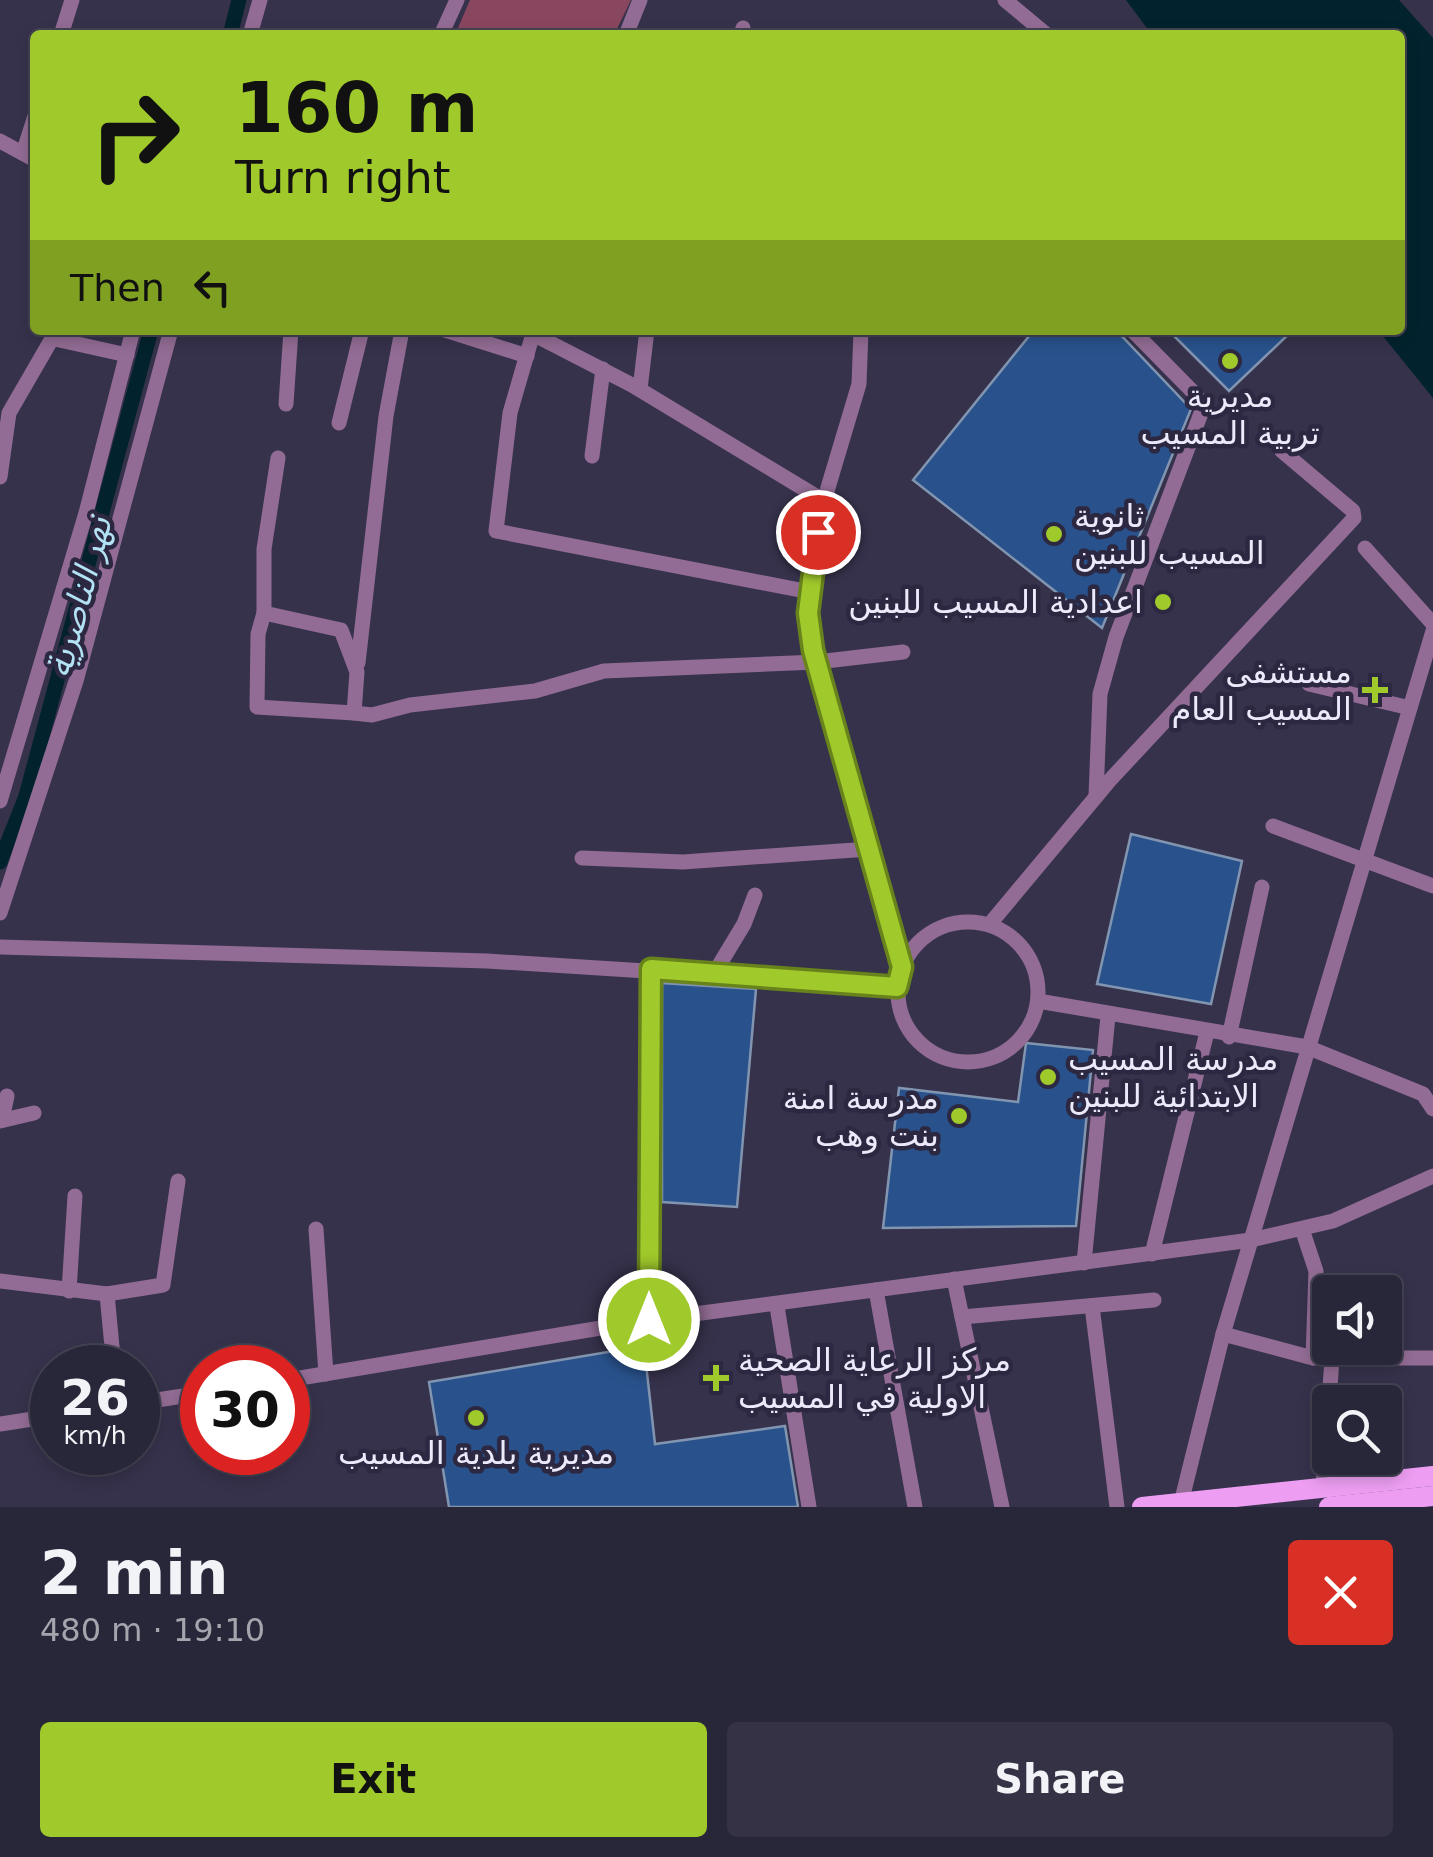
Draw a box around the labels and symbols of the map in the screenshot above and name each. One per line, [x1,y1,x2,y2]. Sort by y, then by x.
marker: مديرية تربية المسيب [1219,350,1241,372]
place label: مديرية تربية المسيب [1140,377,1320,452]
pin [776,490,861,575]
place label: ثانوية المسيب للبنين [1074,497,1265,572]
water label: نهر الناصرية [39,510,121,681]
marker: ثانوية المسيب للبنين [1043,523,1065,545]
place label: اعدادية المسيب للبنين [848,583,1143,621]
marker: اعدادية المسيب للبنين [1152,591,1174,613]
place label: مستشفى المسيب العام [1171,653,1352,728]
marker: مستشفى المسيب العام [1362,677,1388,703]
place label: مدرسة المسيب الابتدائية للبنين [1068,1040,1278,1115]
marker: مدرسة المسيب الابتدائية للبنين [1037,1066,1059,1088]
place label: مدرسة امنة بنت وهب [783,1079,939,1154]
marker: مدرسة امنة بنت وهب [948,1105,970,1127]
position arrow [597,1268,701,1372]
place label: مركز الرعاية الصحية الاولية في المسيب [738,1341,1011,1416]
speed limit sign: 30 [180,1345,310,1475]
marker: مركز الرعاية الصحية الاولية في المسيب [703,1365,729,1391]
marker: مديرية بلدية المسيب [465,1407,487,1429]
place label: مديرية بلدية المسيب [338,1434,614,1472]

